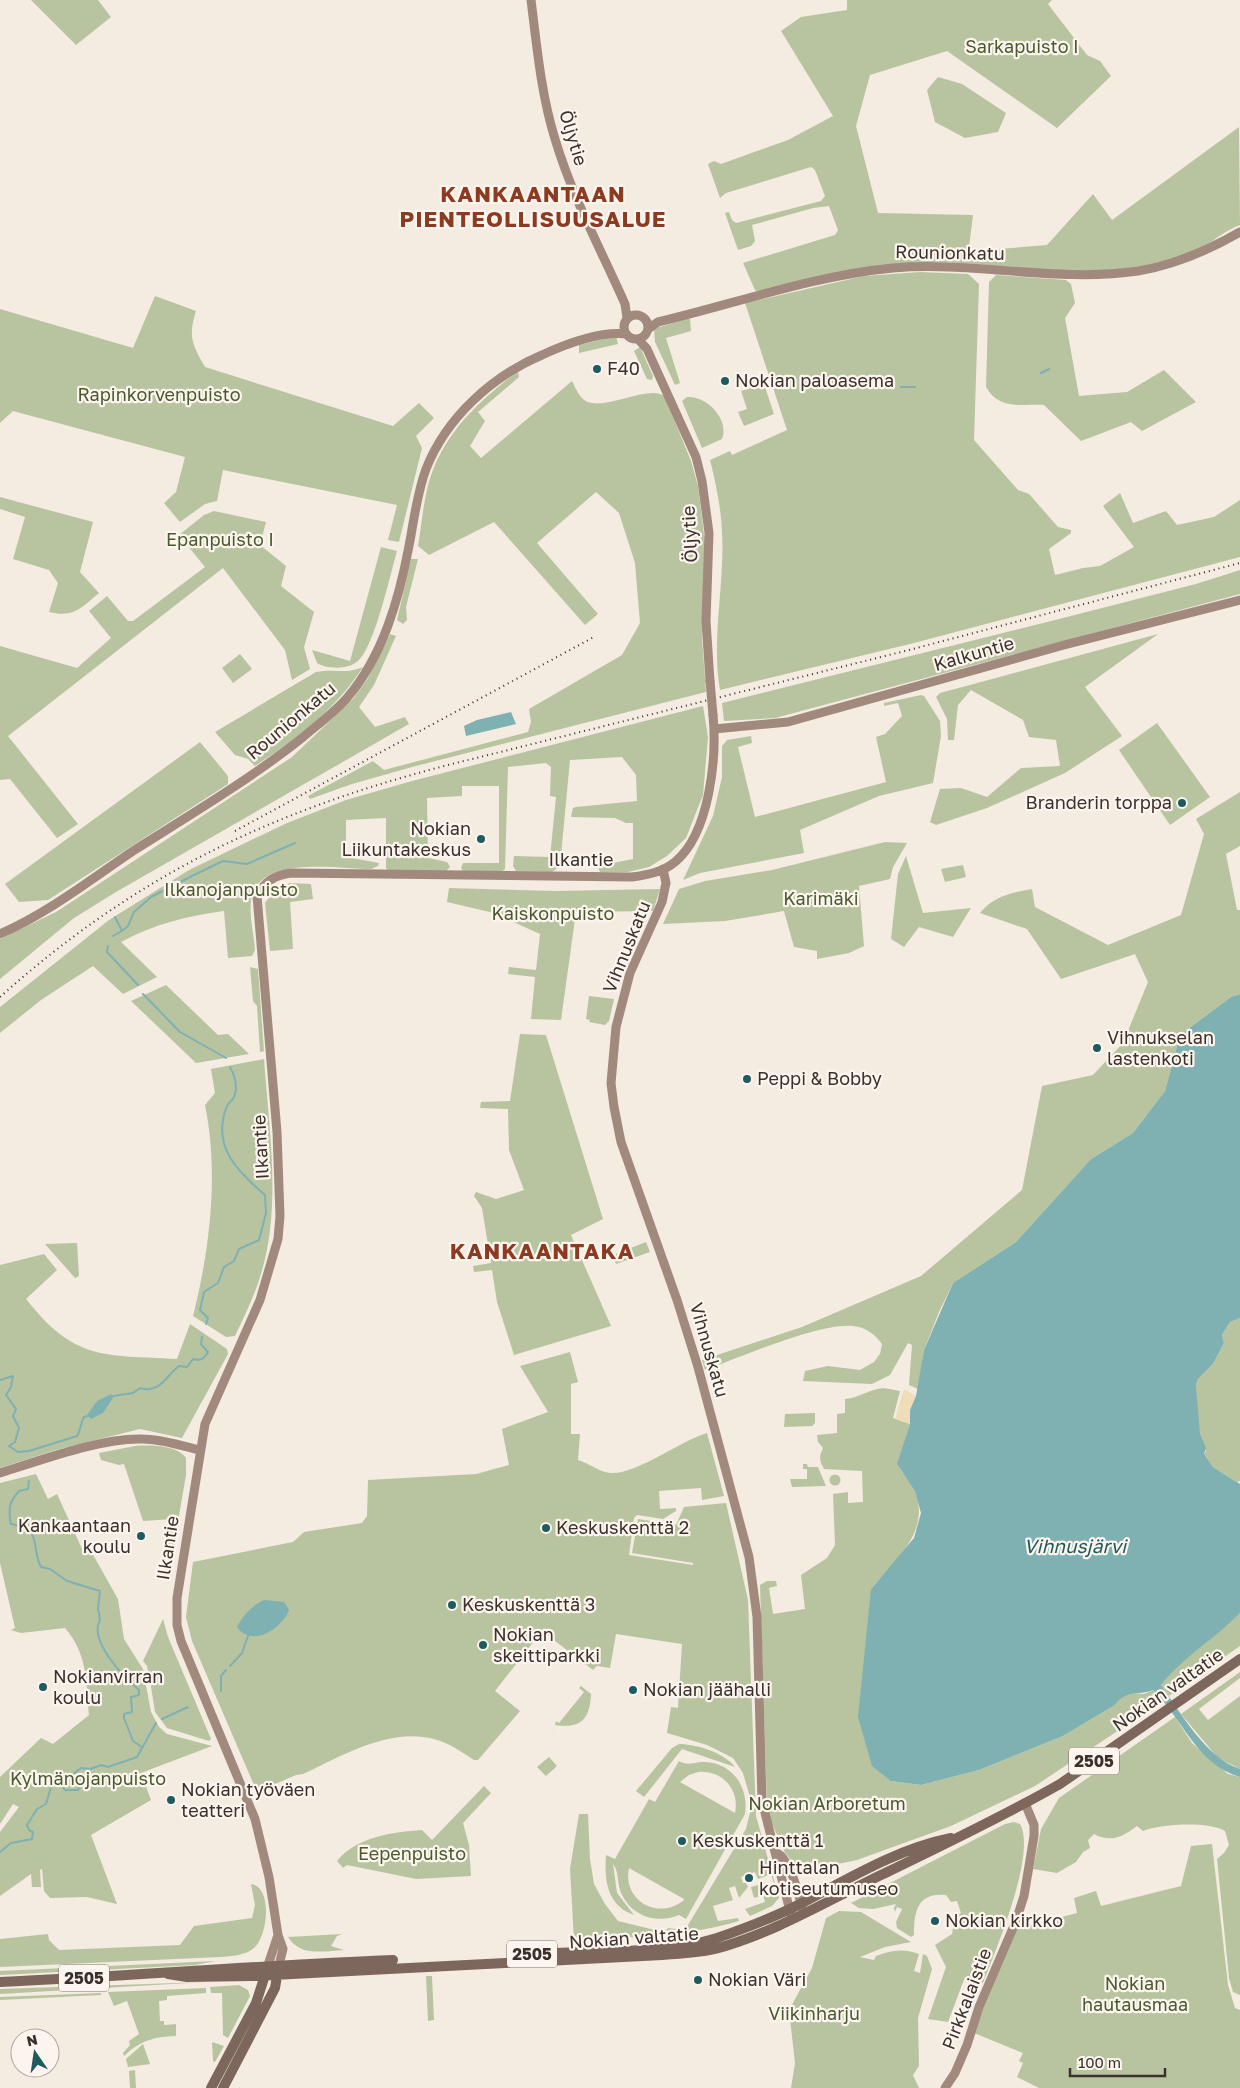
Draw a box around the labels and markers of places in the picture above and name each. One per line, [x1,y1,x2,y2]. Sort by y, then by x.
place label: F40 [607,357,640,379]
marker: F40 [591,363,603,375]
place label: Nokian paloasema [735,369,894,391]
marker: Nokian paloasema [719,375,731,387]
place label: Branderin torppa [1026,791,1172,813]
marker: Branderin torppa [1176,797,1188,809]
place label: Nokian Liikuntakeskus [341,817,471,860]
marker: Nokian Liikuntakeskus [475,833,487,845]
place label: Vihnukselan lastenkoti [1107,1026,1214,1069]
marker: Vihnukselan lastenkoti [1091,1042,1103,1054]
place label: Peppi & Bobby [757,1067,882,1089]
marker: Peppi & Bobby [741,1073,753,1085]
place label: Kankaantaan koulu [18,1514,131,1557]
place label: Keskuskenttä 2 [556,1516,689,1538]
marker: Keskuskenttä 2 [540,1522,552,1534]
marker: Kankaantaan koulu [135,1530,147,1542]
place label: Keskuskenttä 3 [462,1593,595,1615]
marker: Keskuskenttä 3 [446,1599,458,1611]
place label: Nokian skeittiparkki [493,1623,600,1666]
marker: Nokian skeittiparkki [477,1639,489,1651]
place label: Nokianvirran koulu [53,1665,163,1708]
place label: Nokian jäähalli [643,1678,771,1700]
marker: Nokianvirran koulu [37,1681,49,1693]
marker: Nokian jäähalli [627,1684,639,1696]
place label: Nokian työväen teatteri [181,1778,315,1821]
marker: Nokian työväen teatteri [165,1794,177,1806]
place label: Keskuskenttä 1 [692,1829,824,1851]
marker: Keskuskenttä 1 [676,1835,688,1847]
place label: Hinttalan kotiseutumuseo [759,1856,898,1899]
marker: Hinttalan kotiseutumuseo [743,1872,755,1884]
place label: Nokian kirkko [945,1909,1063,1931]
marker: Nokian kirkko [929,1915,941,1927]
place label: Nokian Väri [708,1968,806,1990]
marker: Nokian Väri [692,1974,704,1986]

